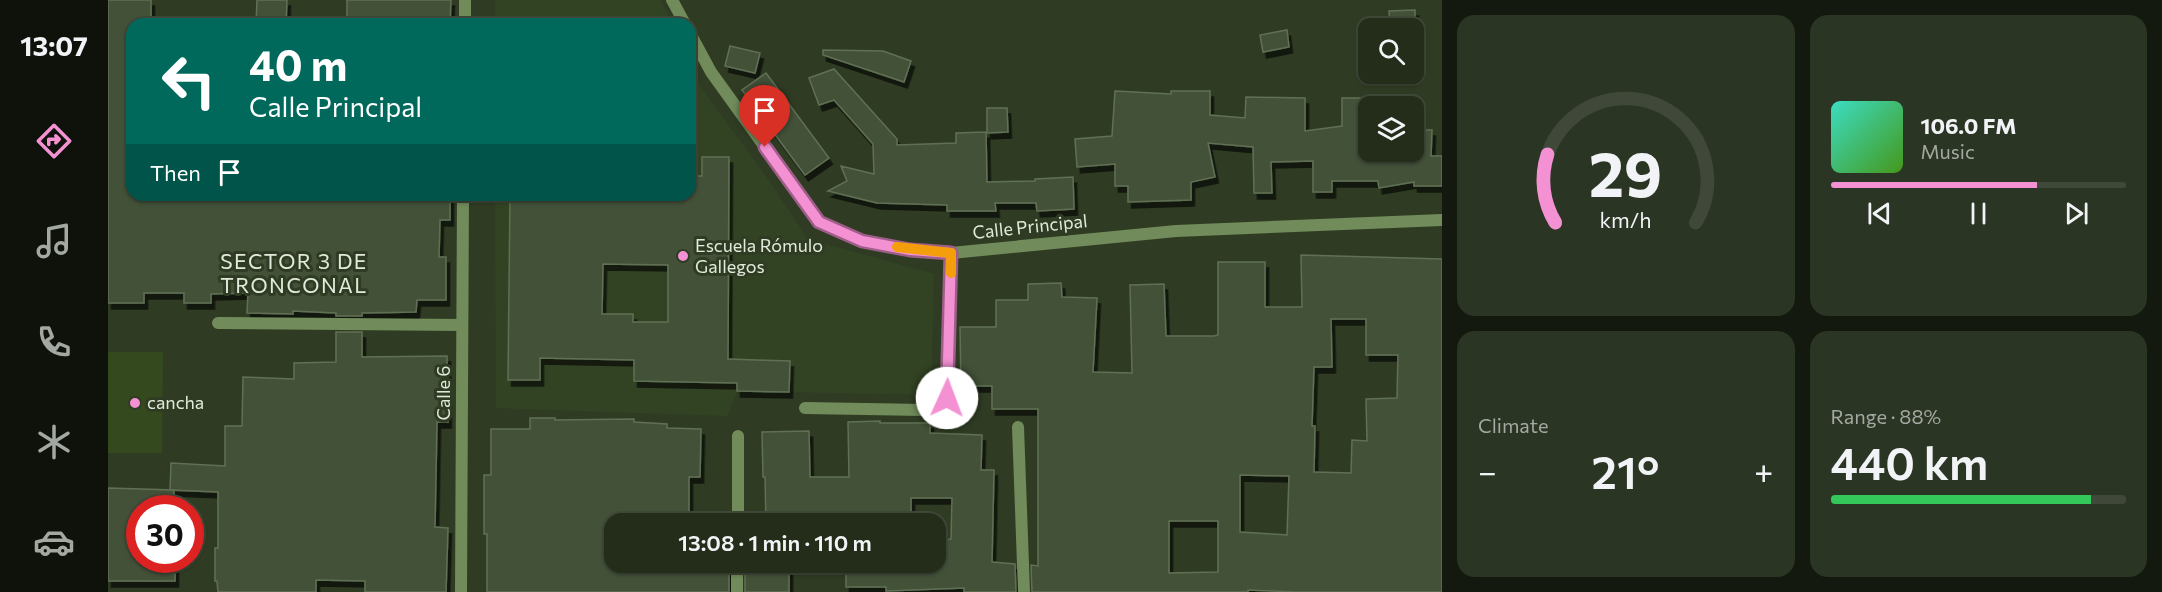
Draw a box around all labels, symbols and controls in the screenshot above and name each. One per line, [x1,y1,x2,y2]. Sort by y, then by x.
map controls [1358,18,1424,162]
button: search [1358,18,1424,84]
text: 13:07 [20,29,88,62]
text: 40 m [249,38,347,90]
icon: left [150,42,228,120]
pin [739,85,790,147]
text: Calle Principal [249,90,422,123]
icon: arrive [748,94,781,127]
button: layers [1358,96,1424,162]
text: 106.0 FM [1921,112,2017,139]
icon: directions [33,120,75,162]
text: 29 [1589,134,1663,210]
text: Music [1921,139,1975,163]
icon: arrive [213,156,246,189]
text: Then [150,159,201,186]
icon: previous [1863,197,1896,230]
icon: pause [1962,197,1995,230]
icon: next [2060,197,2093,230]
text: km/h [1600,206,1652,232]
street label: Calle Principal [971,209,1088,243]
icon: music [33,220,75,262]
place label: Escuela Rómulo Gallegos [695,234,823,277]
district label: SECTOR 3 DE TRONCONAL [220,248,368,297]
marker: Escuela Rómulo Gallegos [676,249,690,263]
icon: phone [33,321,75,363]
street label: Calle 6 [432,366,454,420]
position arrow [915,366,979,430]
place label: cancha [147,391,204,413]
marker: cancha [128,396,142,410]
text: Range · 88% [1831,404,1941,428]
text: Climate [1478,413,1548,437]
icon: climate [33,421,75,463]
text: 440 km [1831,434,1988,489]
text: 21° [1592,443,1659,498]
text: − [1478,450,1497,491]
text: + [1754,450,1774,491]
speed limit sign: 30 [126,495,204,573]
icon: car [33,521,75,563]
text: 13:08 · 1 min · 110 m [678,529,872,556]

